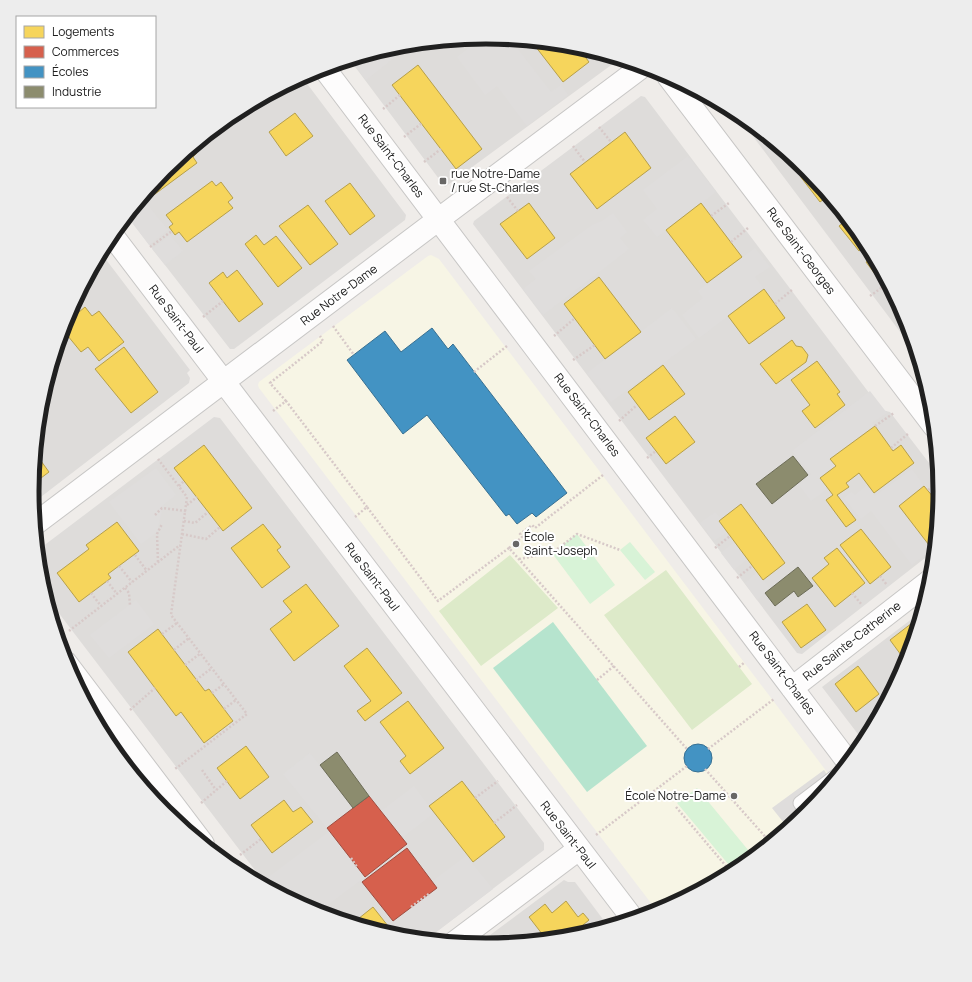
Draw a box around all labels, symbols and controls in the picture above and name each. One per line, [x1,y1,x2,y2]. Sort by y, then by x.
legend [16,16,156,108]
text: Logements [52,23,114,40]
text: Commerces [52,43,119,60]
text: Écoles [52,63,89,80]
text: Industrie [52,83,101,100]
street label: Rue Saint-Charles [354,110,429,201]
place label: rue Notre-Dame / rue St-Charles [451,165,540,196]
marker: rue Notre-Dame / rue St-Charles [438,176,448,186]
street label: Rue Saint-Georges [763,204,840,298]
street label: Rue Notre-Dame [297,260,381,329]
street label: Rue Saint-Paul [145,281,208,356]
street label: Rue Saint-Charles [550,369,625,460]
place label: École Saint-Joseph [524,528,597,559]
street label: Rue Saint-Paul [341,539,404,614]
marker: École Saint-Joseph [511,539,521,549]
street label: Rue Sainte-Catherine [799,597,904,684]
street label: Rue Saint-Charles [745,627,820,718]
place label: École Notre-Dame [625,787,726,804]
marker: École Notre-Dame [729,791,739,801]
street label: Rue Saint-Paul [537,797,600,872]

